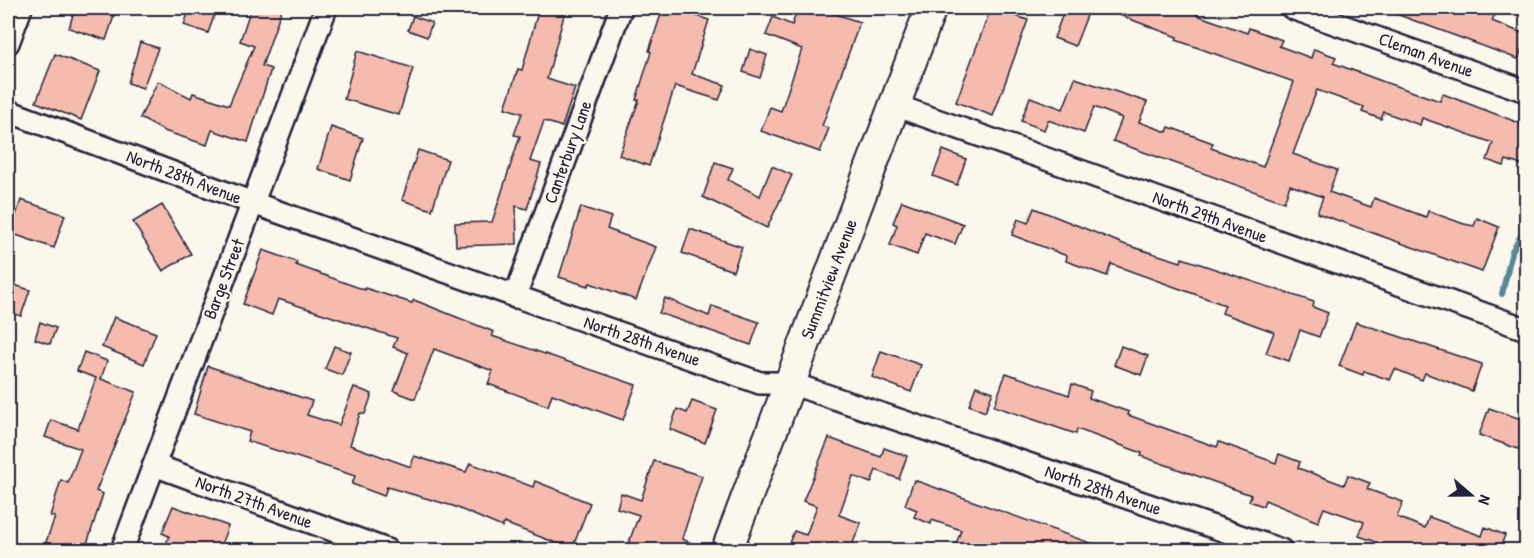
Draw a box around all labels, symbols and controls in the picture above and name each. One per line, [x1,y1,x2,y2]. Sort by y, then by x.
street label: Cleman Avenue [1375,26,1477,83]
street label: Canterbury Lane [537,97,598,207]
street label: North 28th Avenue [123,143,245,210]
street label: North 29th Avenue [1149,184,1271,249]
street label: Summitview Avenue [794,215,863,342]
street label: Barge Street [197,234,251,323]
street label: North 28th Avenue [581,309,704,372]
street label: North 28th Avenue [1042,458,1165,521]
north arrow [1441,465,1501,525]
street label: North 27th Avenue [192,469,316,534]
text: N [1473,492,1497,508]

